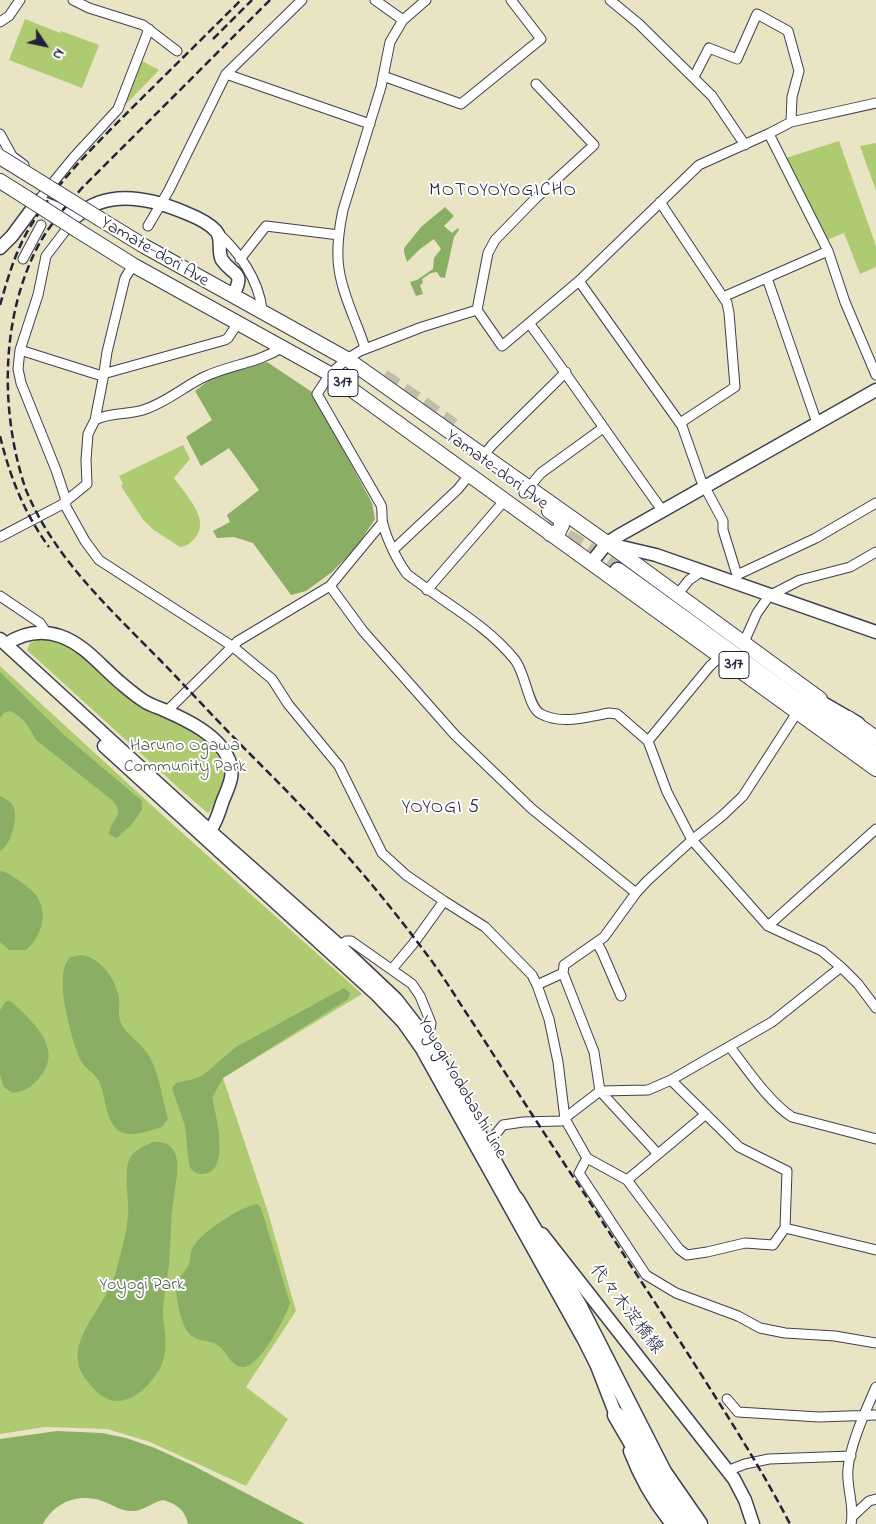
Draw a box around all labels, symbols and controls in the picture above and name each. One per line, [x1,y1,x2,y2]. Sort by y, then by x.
north arrow [20,20,70,70]
text: N [47,44,69,63]
district label: MOTOYOYOGICHO [427,181,579,203]
street label: Yamate-dori Ave [96,213,212,293]
road number: 317 [328,369,358,396]
street label: Yamate-dori Ave [440,426,552,516]
road number: 317 [719,652,749,678]
park label: Haruno Ogawa Community Park [124,736,246,779]
district label: YOYOGI 5 [401,798,481,820]
street label: Yoyogi Yodobashi Line [412,1013,510,1163]
street label: 代々木淀橋線 [583,1261,667,1359]
park label: Yoyogi Park [99,1275,185,1297]

